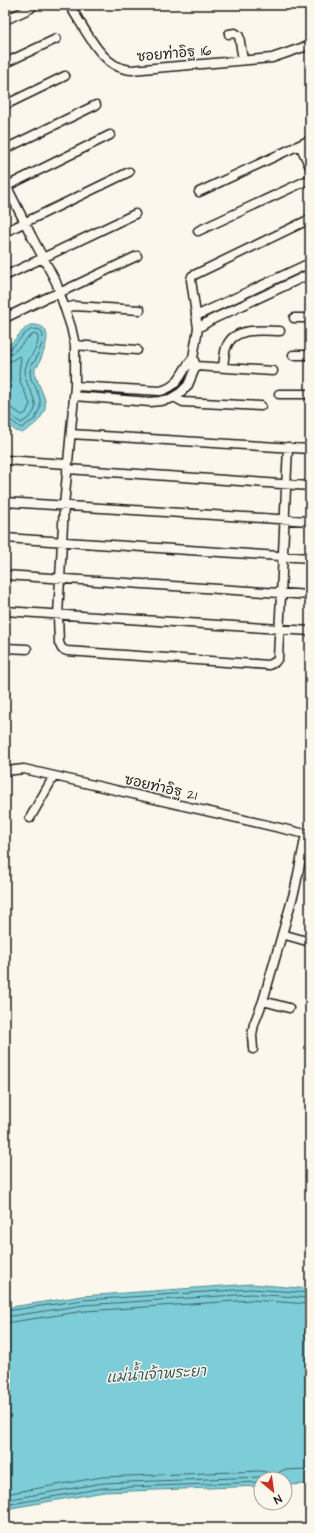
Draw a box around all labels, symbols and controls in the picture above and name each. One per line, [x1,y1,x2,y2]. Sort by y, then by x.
street label: ซอยท่าอิฐ 16 [136,41,212,67]
street label: ซอยท่าอิฐ 21 [122,770,199,806]
water label: แม่น้ำเจ้าพระยา [105,1356,208,1388]
north arrow [253,1471,293,1511]
text: N [271,1491,284,1508]

